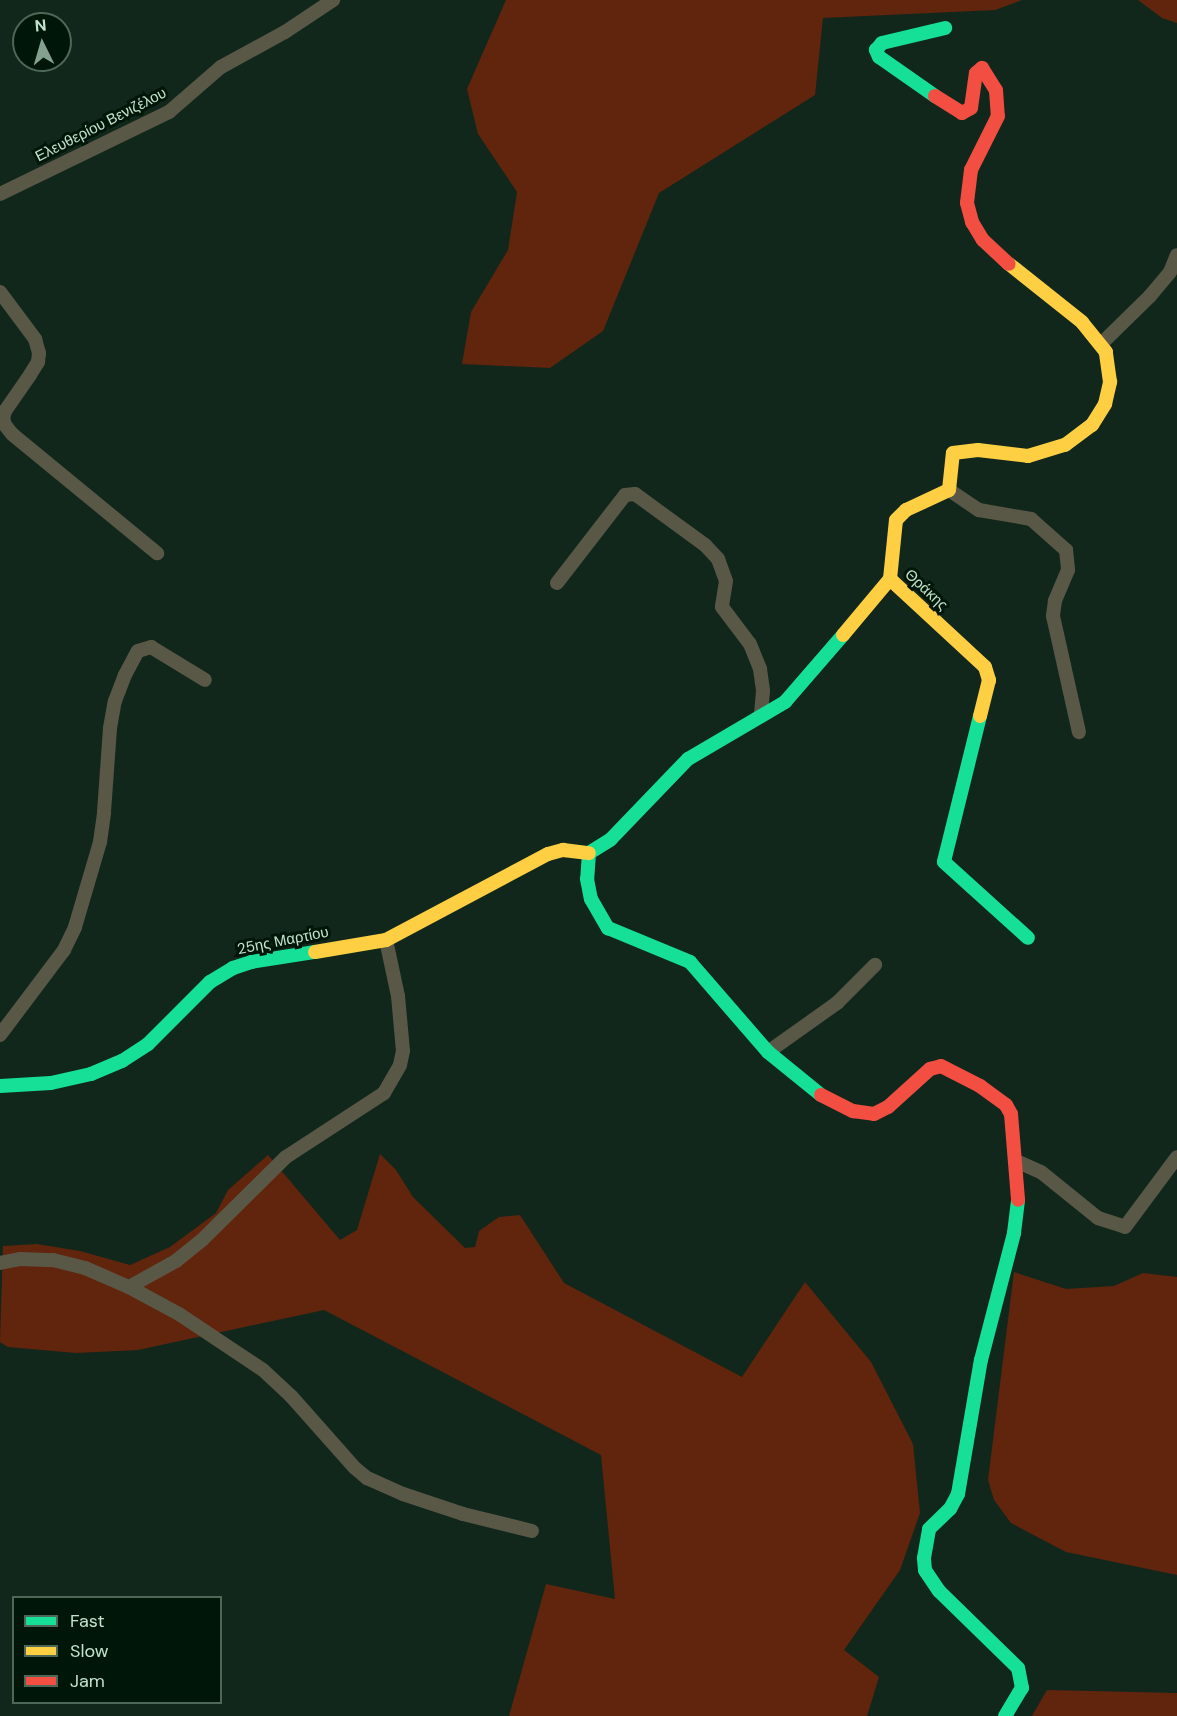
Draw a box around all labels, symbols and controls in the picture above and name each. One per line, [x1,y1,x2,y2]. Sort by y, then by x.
north arrow [12,12,72,72]
text: N [34,15,47,37]
street label: Ελευθερίου Βενιζέλου [33,84,169,166]
street label: Θράκης [901,566,951,614]
street label: 25ης Μαρτίου [236,923,330,959]
legend [12,1596,222,1704]
text: Fast [70,1609,105,1633]
text: Slow [70,1639,109,1663]
text: Jam [70,1669,105,1693]

